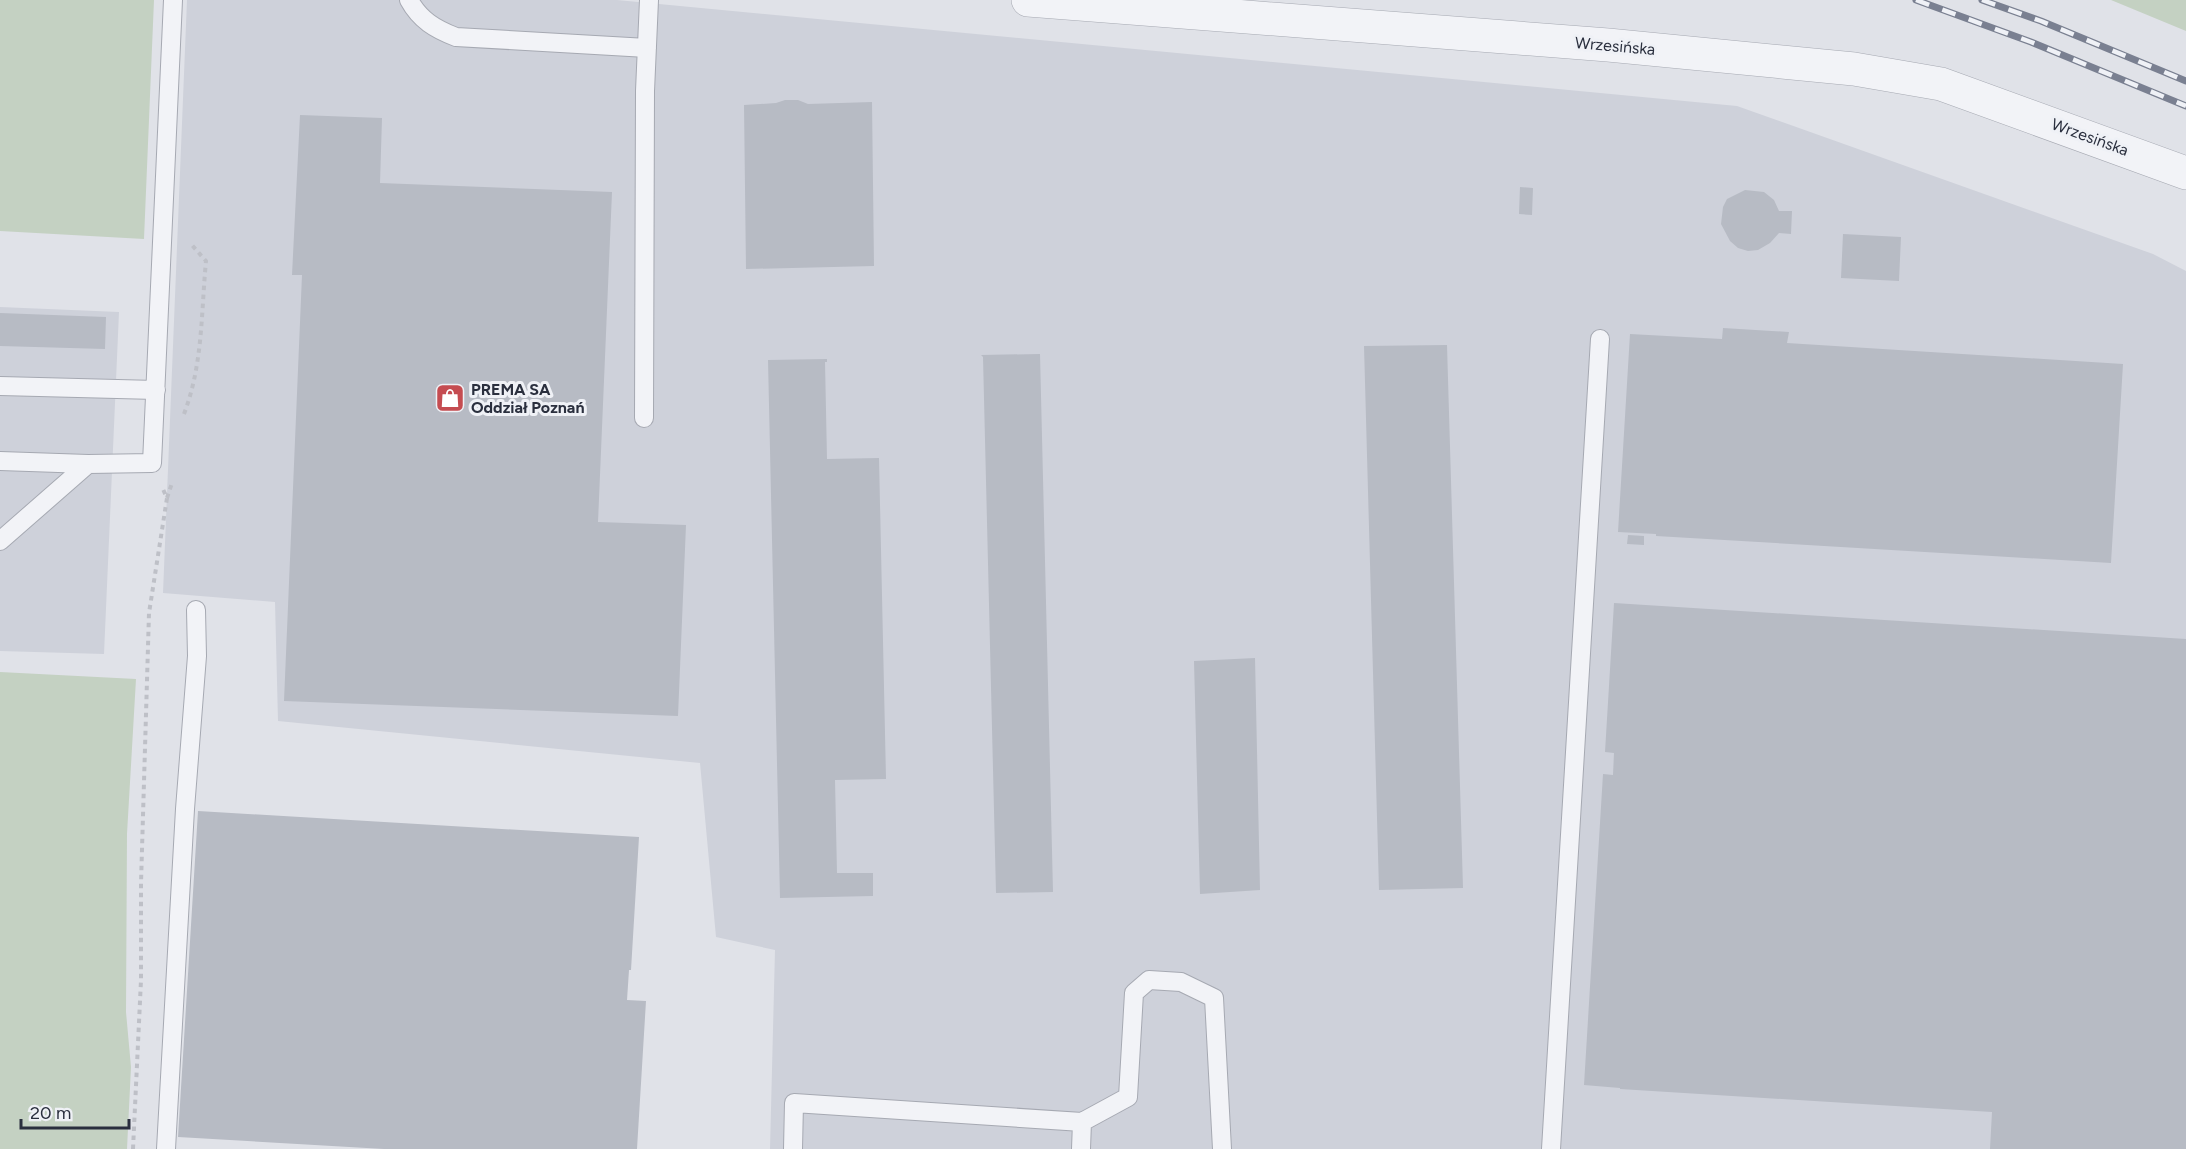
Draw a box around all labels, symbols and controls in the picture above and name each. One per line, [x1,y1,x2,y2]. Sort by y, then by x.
street label: Wrzesińska [1574,33,1656,59]
street label: Wrzesińska [2049,114,2131,160]
place label: PREMA SA Oddział Poznań [471,380,585,417]
shop icon: PREMA SA Oddział Poznań [434,382,466,414]
scale bar [21,1092,129,1130]
text: 20 m [30,1102,71,1124]

